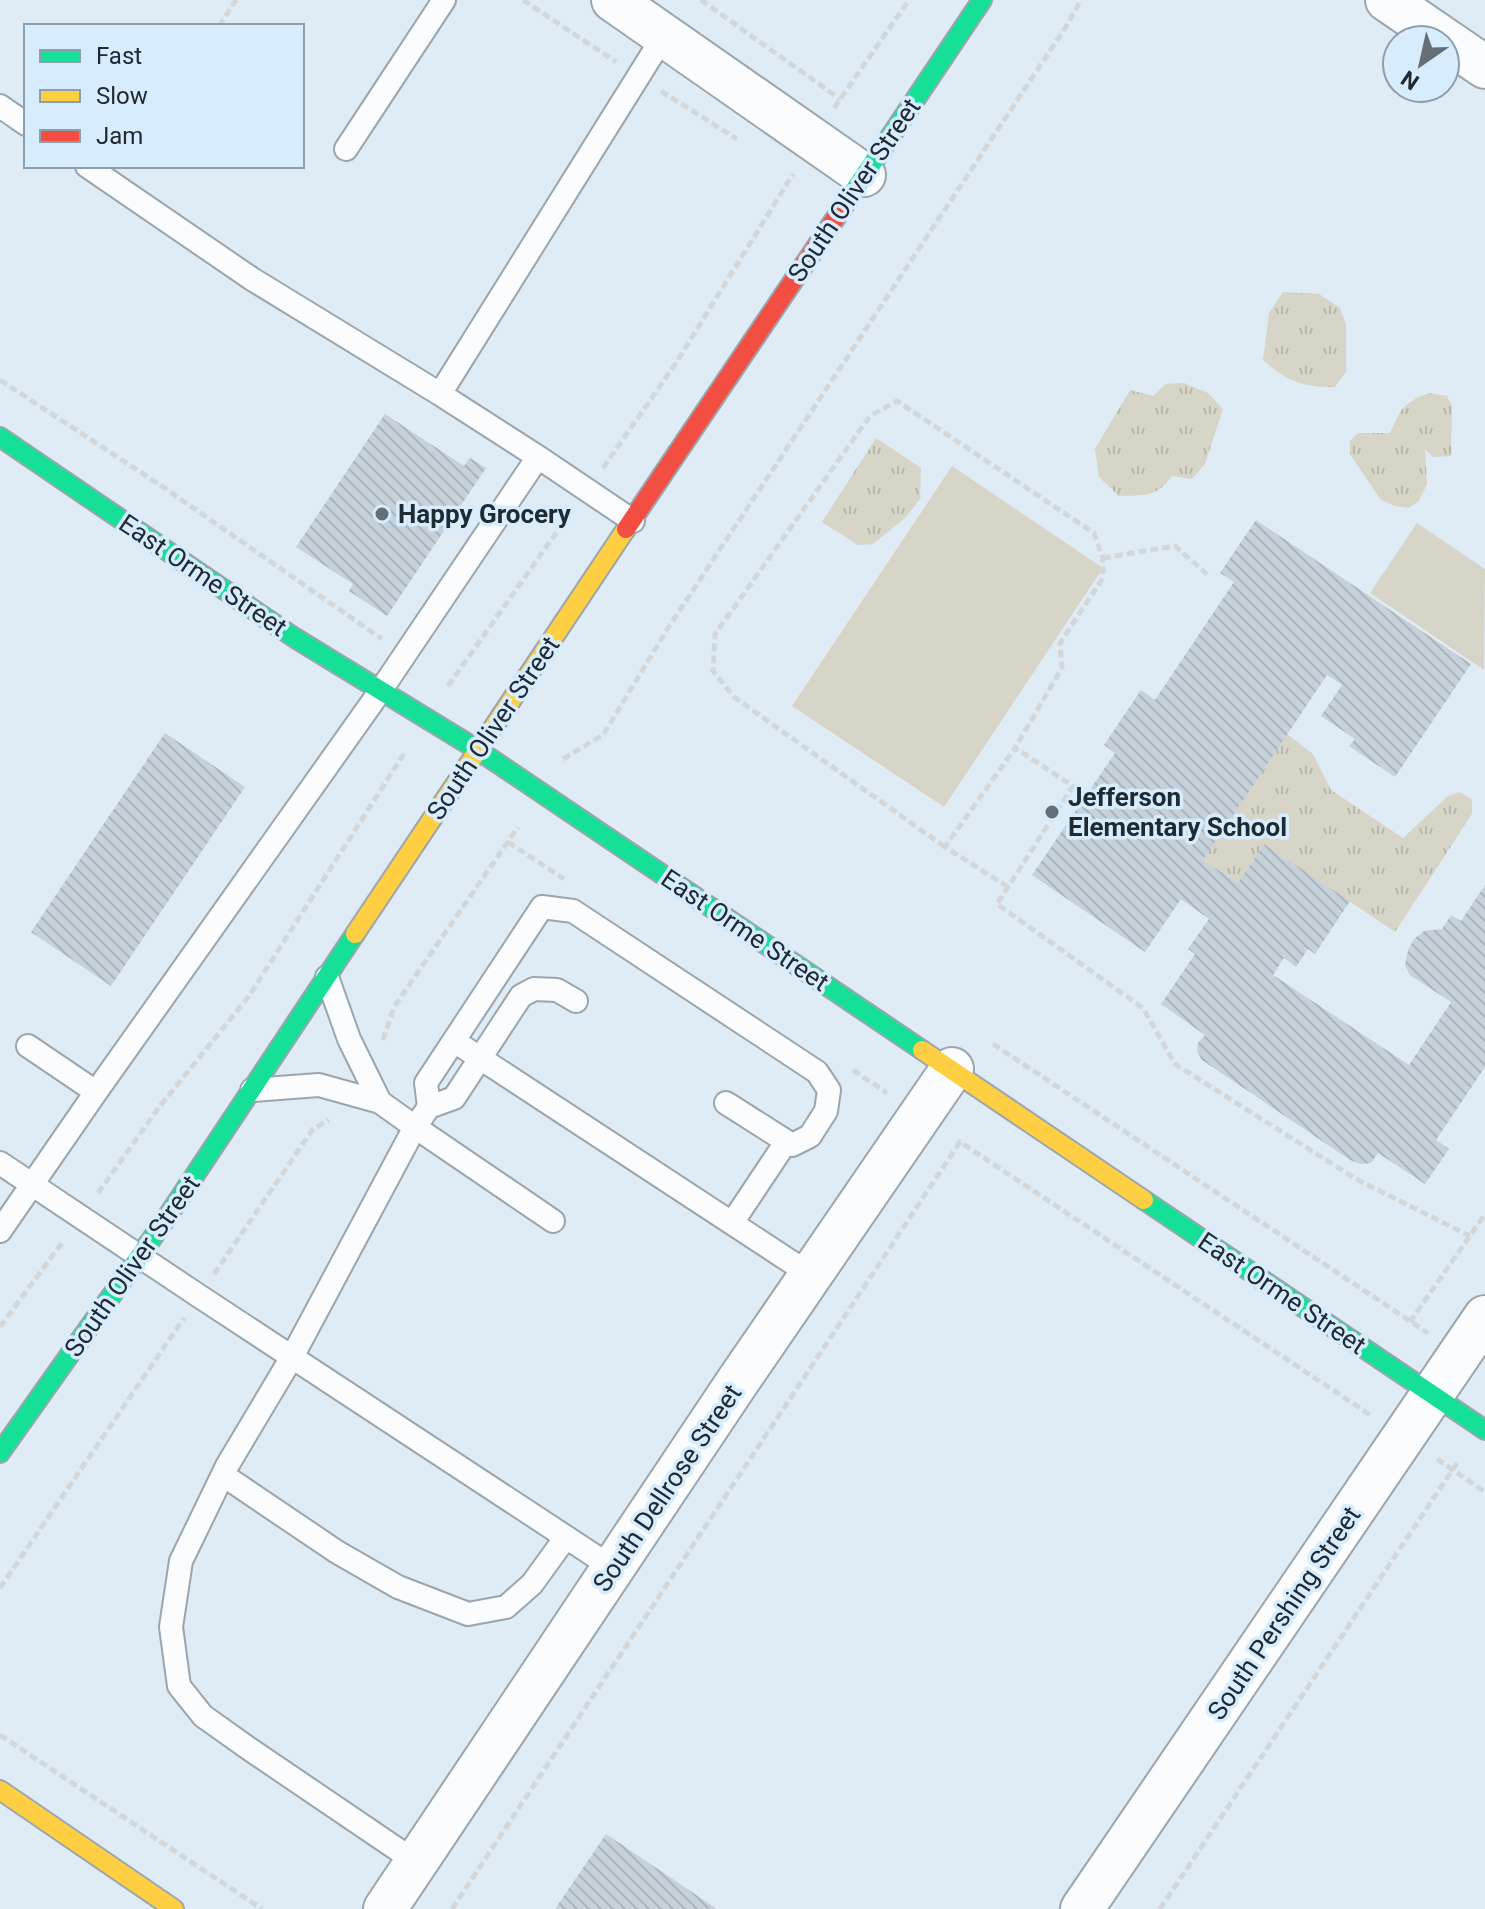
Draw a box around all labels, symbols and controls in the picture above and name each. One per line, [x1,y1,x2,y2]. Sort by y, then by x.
legend [24,24,304,168]
north arrow [1381,24,1461,104]
text: Fast [96,42,142,70]
text: N [1397,65,1424,95]
text: Slow [96,82,148,110]
street label: South Oliver Street [782,93,926,287]
text: Jam [96,122,143,150]
place label: Happy Grocery [398,499,572,529]
marker: Happy Grocery [373,505,391,523]
street label: East Orme Street [114,508,292,642]
street label: South Oliver Street [421,631,565,825]
place label: Jefferson Elementary School [1068,782,1287,842]
marker: Jefferson Elementary School [1043,803,1061,821]
street label: East Orme Street [656,863,834,997]
street label: South Oliver Street [58,1170,206,1362]
street label: East Orme Street [1193,1226,1371,1360]
street label: South Dellrose Street [587,1379,747,1597]
street label: South Pershing Street [1201,1501,1367,1725]

